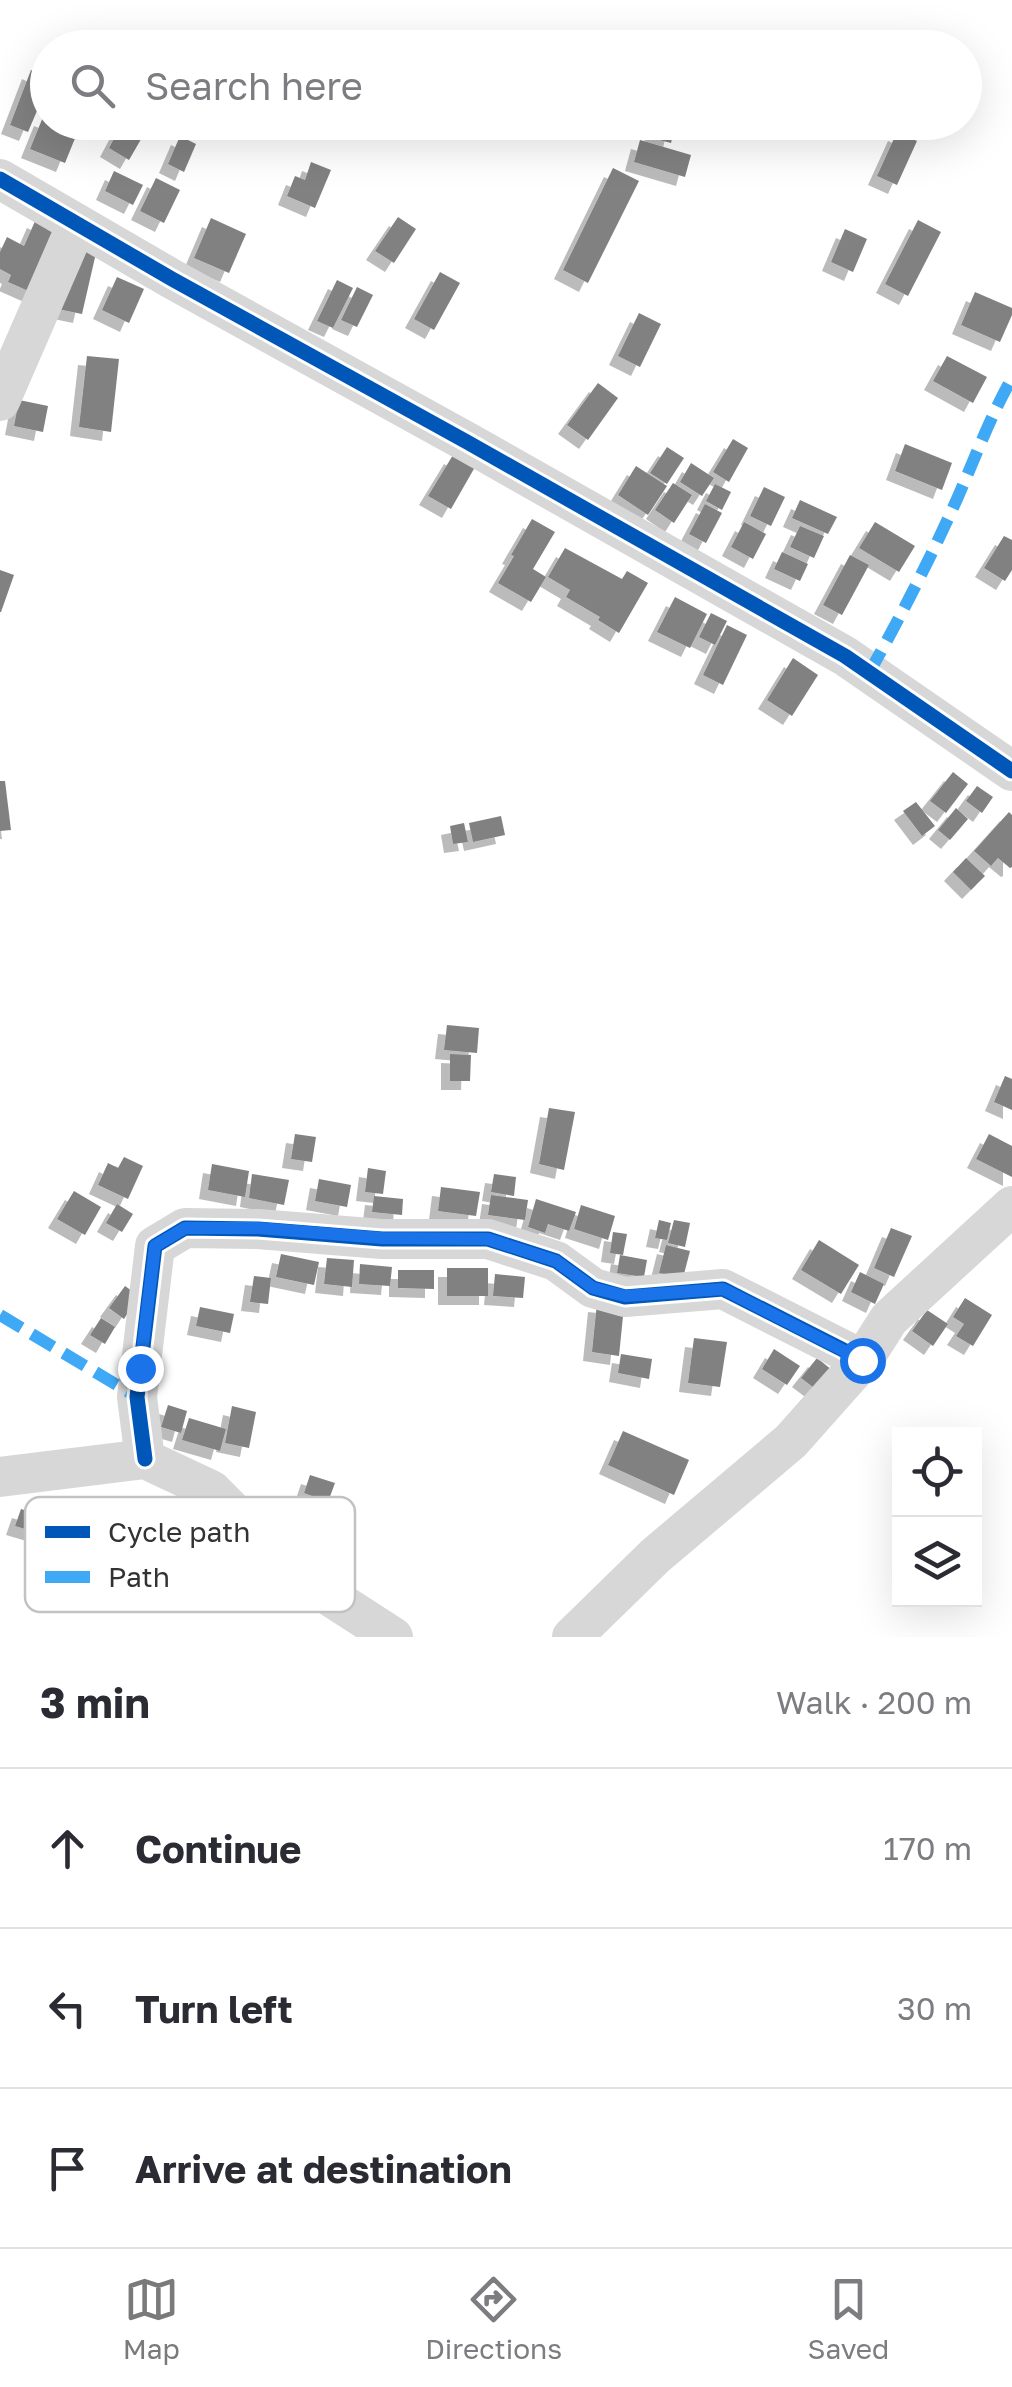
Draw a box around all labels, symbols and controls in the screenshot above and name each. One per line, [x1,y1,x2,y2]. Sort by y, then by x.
search box [30,30,982,140]
icon: search [65,58,120,113]
text: Search here [145,63,363,108]
route start [840,1338,886,1384]
route end [118,1346,164,1392]
map controls [892,1427,982,1607]
button: locate [892,1427,982,1517]
legend [25,1497,355,1612]
text: Cycle path [108,1515,251,1548]
button: layers [892,1517,982,1607]
text: Path [108,1560,170,1593]
text: 3 min [40,1677,150,1727]
text: Walk · 200 m [776,1683,972,1721]
icon: ahead [40,1821,95,1876]
text: Continue [135,1826,301,1871]
text: 170 m [883,1829,972,1867]
icon: left [40,1981,95,2036]
text: Turn left [135,1986,293,2031]
text: 30 m [897,1989,972,2027]
icon: arrive [40,2141,95,2196]
text: Arrive at destination [135,2146,512,2191]
tab: Map [123,2272,180,2365]
tab: Directions [425,2272,562,2365]
tab: Saved [807,2272,889,2365]

